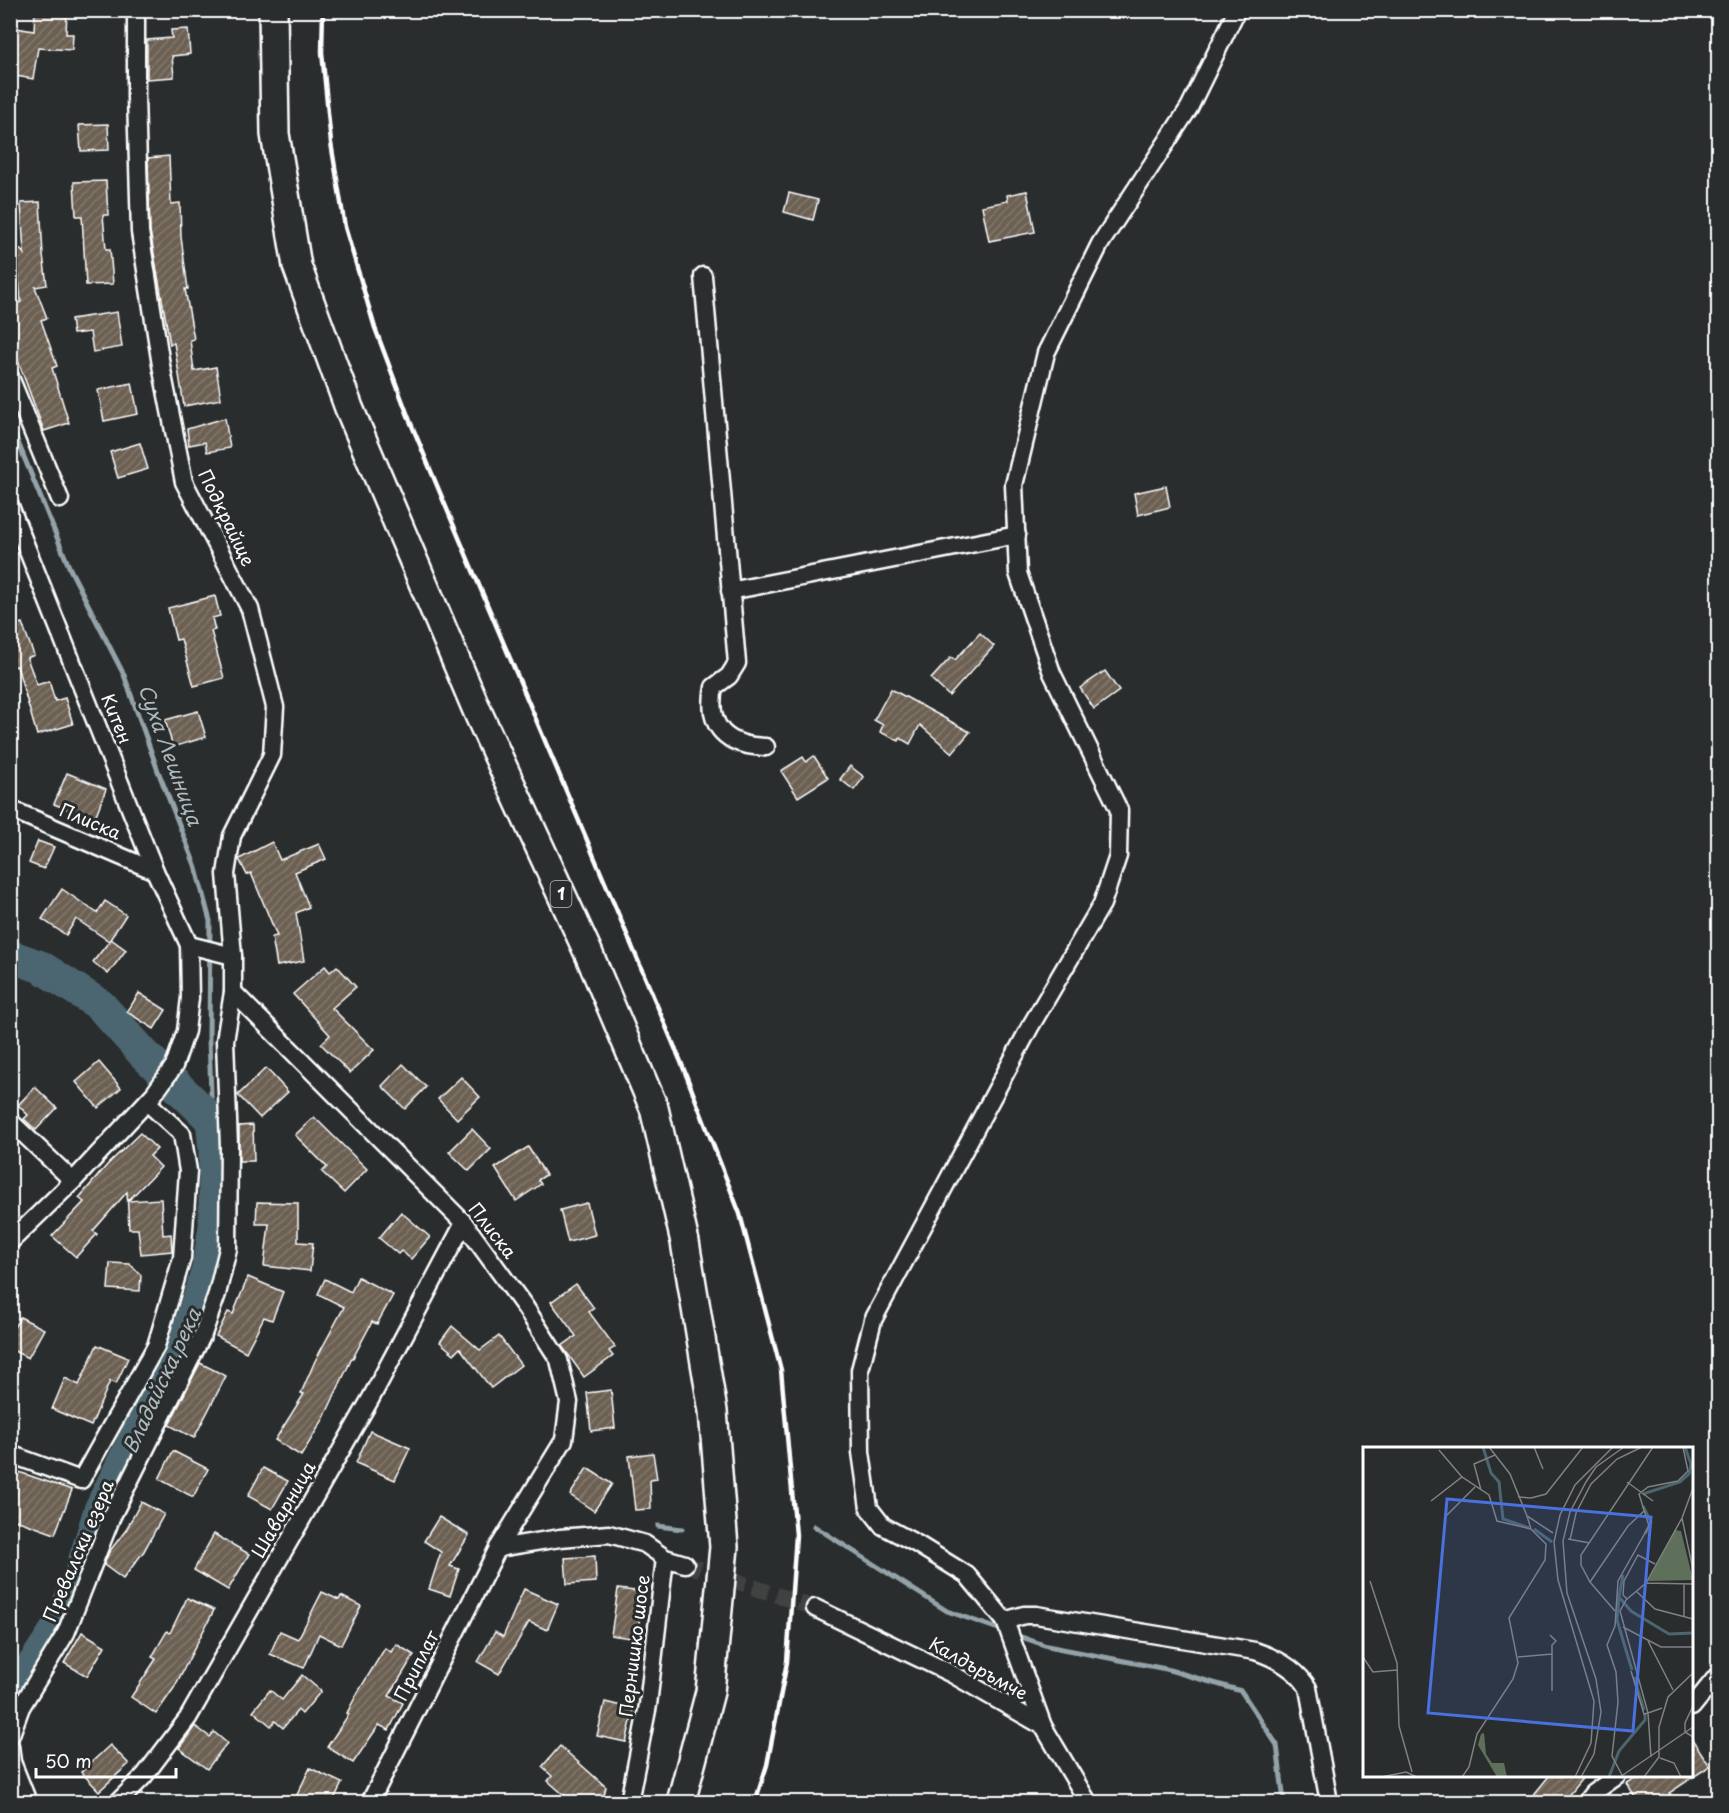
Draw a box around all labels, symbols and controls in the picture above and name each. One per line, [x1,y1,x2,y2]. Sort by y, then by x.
street label: Подкрайще [192,464,263,571]
water label: Суха Лешница [131,680,211,831]
street label: Китен [95,689,140,747]
street label: Плиска [56,796,126,846]
road number: 1 [550,881,572,907]
street label: Плиска [463,1196,524,1264]
water label: Владайска река [114,1303,208,1458]
inset map [1363,1447,1693,1777]
street label: Шаварница [244,1455,322,1563]
street label: Превалски езера [35,1474,120,1626]
street label: Пернишко шосе [611,1573,656,1718]
street label: Приплат [386,1624,445,1705]
street label: Калдъръмче [924,1629,1033,1706]
scale bar [36,1741,176,1779]
text: 50 m [45,1747,92,1774]

